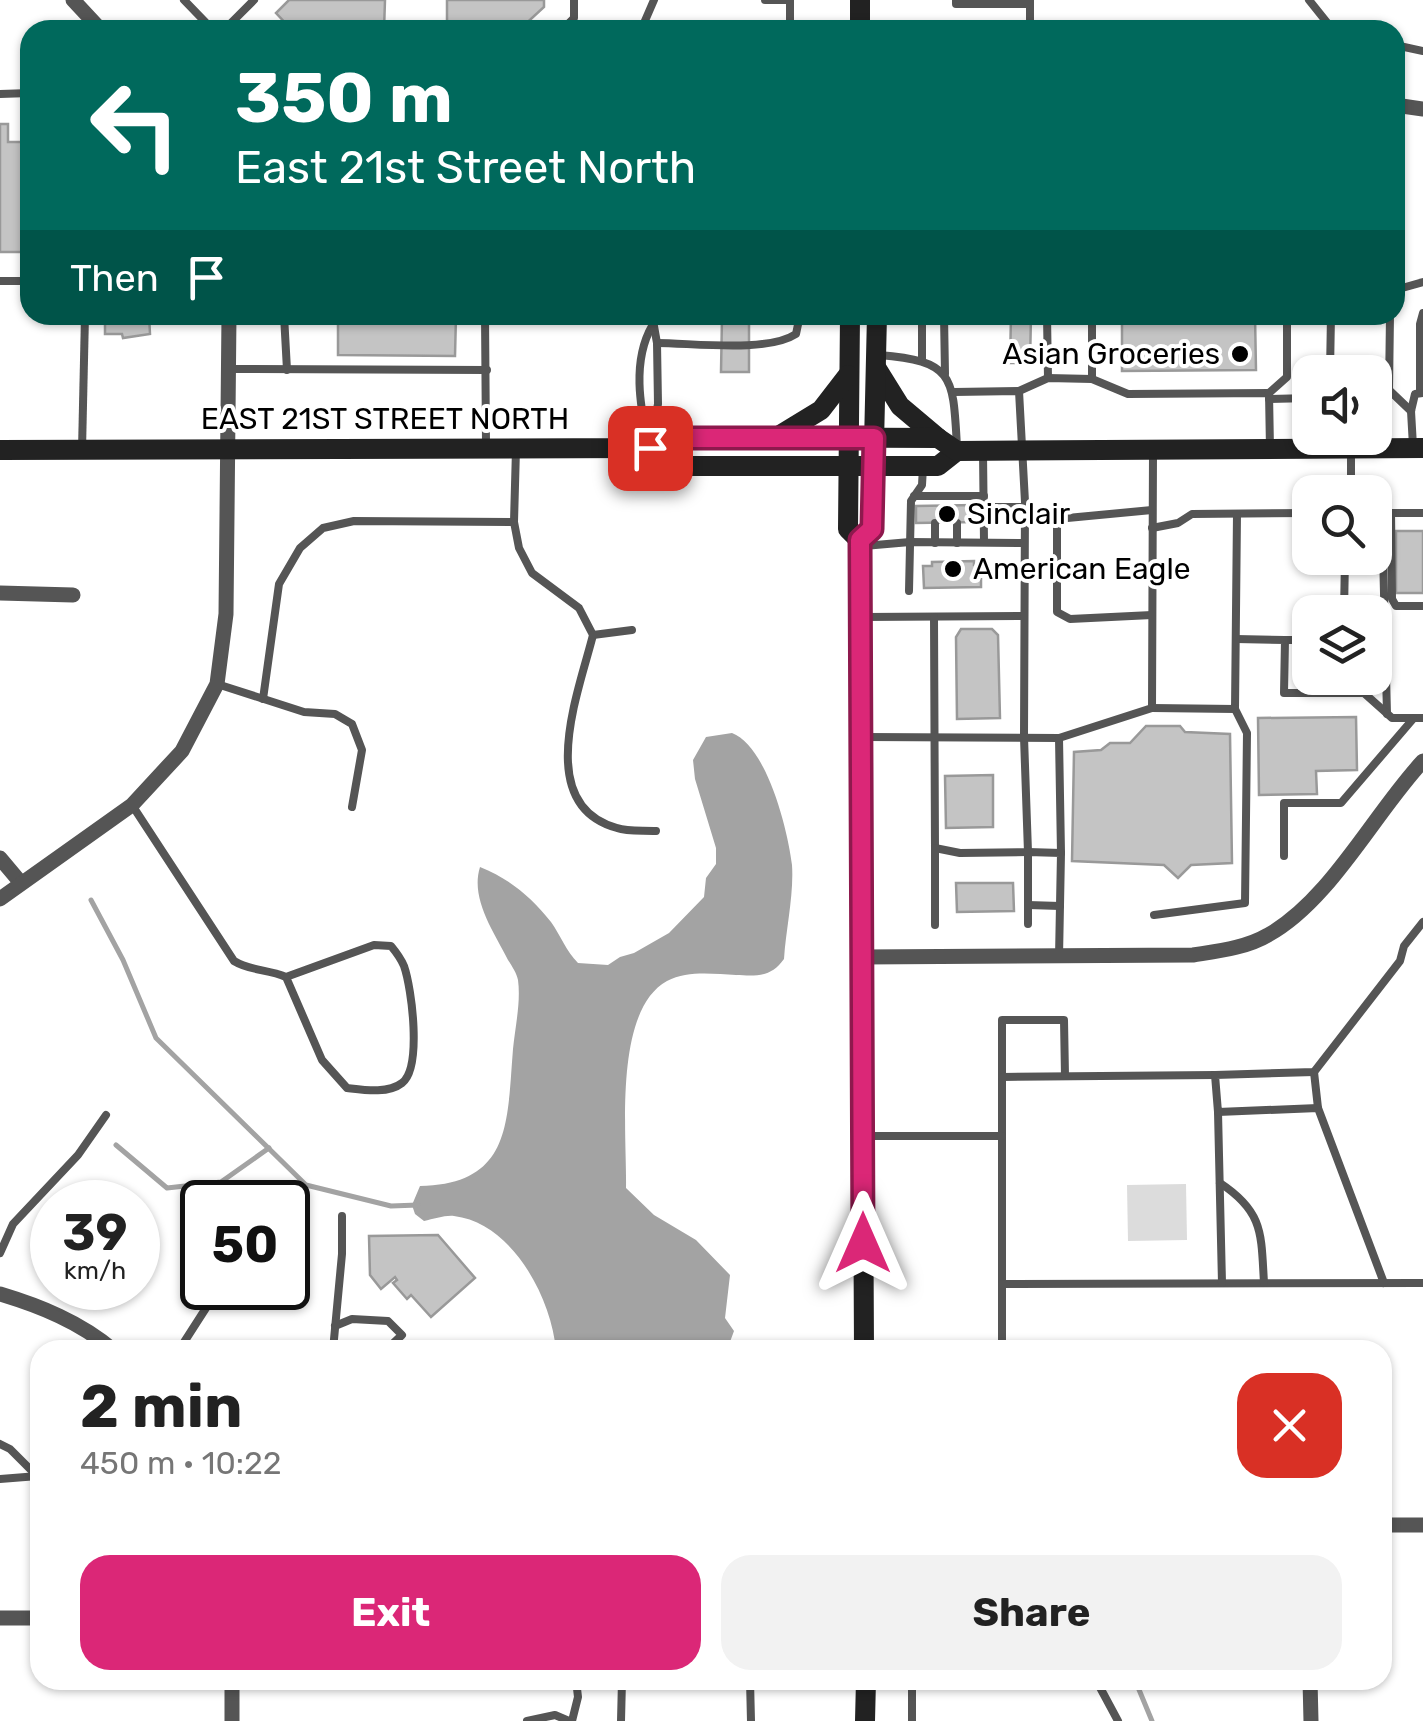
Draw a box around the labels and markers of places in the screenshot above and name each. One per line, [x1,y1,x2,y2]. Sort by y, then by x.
place label: Asian Groceries [1002,336,1220,372]
marker: Asian Groceries [1229,343,1251,365]
pin [608,406,693,491]
place label: Sinclair [967,496,1071,532]
marker: Sinclair [936,503,958,525]
place label: American Eagle [973,551,1191,587]
marker: American Eagle [942,558,964,580]

